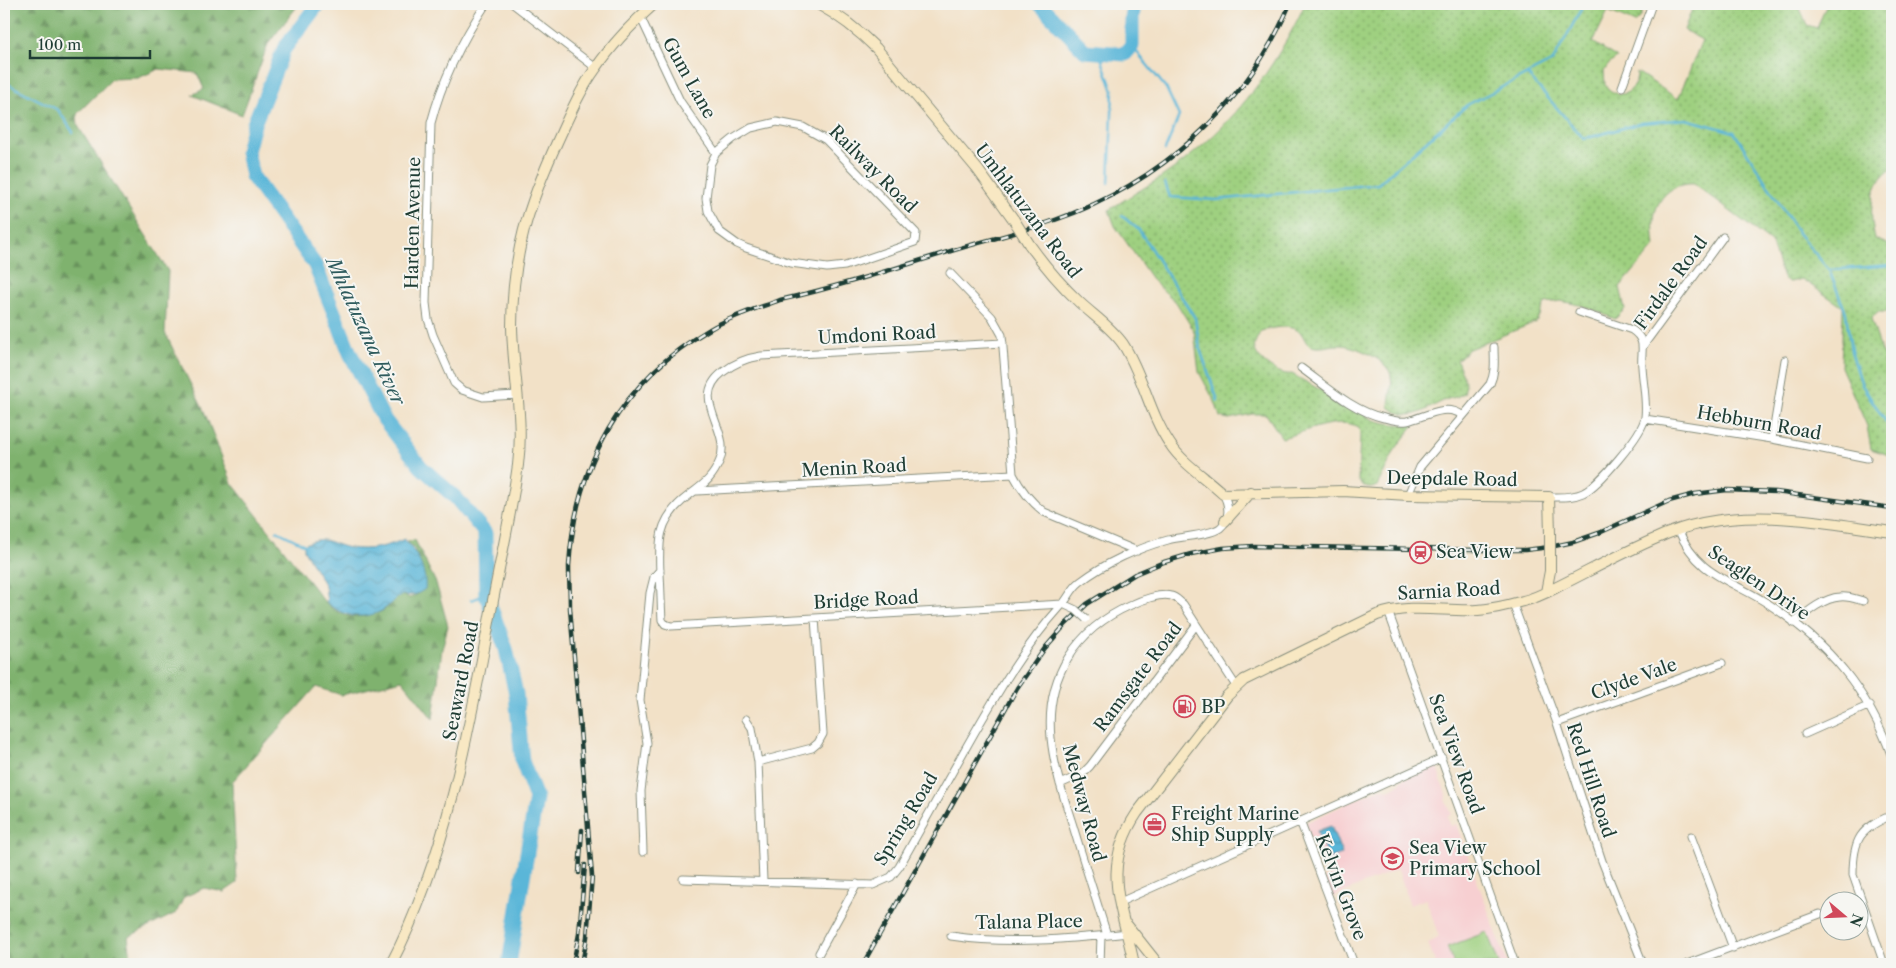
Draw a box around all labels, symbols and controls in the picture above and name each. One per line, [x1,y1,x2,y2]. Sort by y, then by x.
scale bar [30,28,150,60]
street label: Gum Lane [658,33,720,123]
text: 100 m [38,35,81,54]
street label: Railway Road [824,120,922,218]
street label: Umhlatuzana Road [970,140,1086,282]
street label: Harden Avenue [401,157,425,289]
street label: Firdale Road [1630,232,1712,334]
water label: Mhlatuzana River [320,252,410,410]
street label: Umdoni Road [817,321,937,349]
street label: Hebburn Road [1695,401,1823,445]
street label: Menin Road [801,454,907,482]
street label: Deepdale Road [1386,467,1518,491]
station icon: Sea View [1408,540,1432,564]
place label: Sea View [1436,541,1514,563]
street label: Seaglen Drive [1704,541,1814,625]
street label: Sarnia Road [1397,577,1501,605]
street label: Bridge Road [813,586,919,614]
street label: Ramsgate Road [1090,618,1187,736]
street label: Seaward Road [439,619,483,743]
street label: Clyde Vale [1588,653,1680,705]
street label: Sea View Road [1424,691,1488,817]
fuel station icon: BP [1173,695,1197,719]
place label: BP [1201,696,1226,718]
street label: Red Hill Road [1562,720,1620,840]
street label: Medway Road [1058,742,1110,864]
street label: Spring Road [870,768,942,870]
place label: Freight Marine Ship Supply [1171,803,1299,846]
office icon: Freight Marine Ship Supply [1143,812,1167,836]
street label: Kelvin Grove [1311,831,1371,943]
place label: Sea View Primary School [1409,837,1541,880]
school or university icon: Sea View Primary School [1381,846,1405,870]
north arrow [1818,890,1868,940]
street label: Talana Place [975,910,1083,934]
text: N [1846,912,1867,929]

